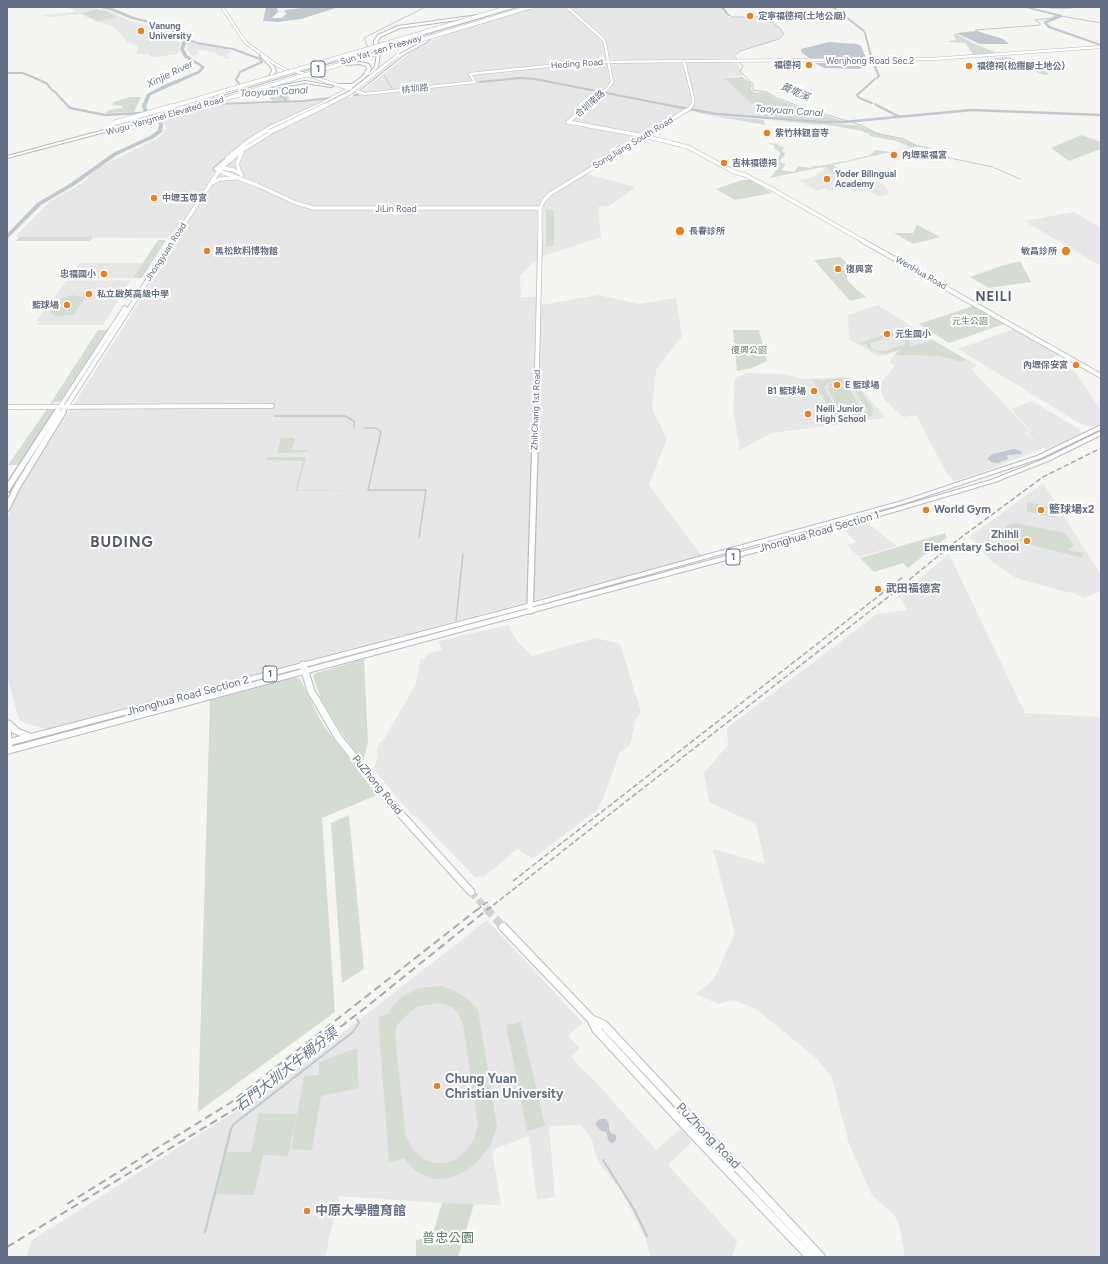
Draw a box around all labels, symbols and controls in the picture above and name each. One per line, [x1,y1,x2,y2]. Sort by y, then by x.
marker: 定寧福德祠(土地公廟) [745,11,755,21]
place label: 定寧福德祠(土地公廟) [758,11,846,21]
place label: Vanung University [149,21,191,42]
marker: Vanung University [136,26,146,36]
street label: Sun Yat-sen Freeway [339,32,423,68]
street label: Wenjhong Road Sec.2 [826,56,914,66]
street label: Heding Road [551,57,603,71]
water label: Xinjie River [145,58,195,90]
place label: 福德祠 [774,60,801,70]
marker: 福德祠 [804,60,814,70]
road number: 1 [311,61,325,77]
marker: 福德祠(松樹腳土地公) [964,61,974,71]
place label: 福德祠(松樹腳土地公) [977,61,1065,71]
water label: 黃墘溪 [779,81,811,103]
street label: 桃圳路 [401,82,429,96]
water label: Taoyuan Canal [240,84,308,100]
street label: 合圳南路 [573,88,607,120]
street label: Wugu-Yangmei Elevated Road [105,94,225,138]
water label: Taoyuan Canal [755,103,823,119]
street label: SongJiang South Road [591,115,675,171]
marker: 紫竹林觀音寺 [762,128,772,138]
place label: 紫竹林觀音寺 [775,128,829,138]
marker: 內壢聖福宮 [889,150,899,160]
place label: 內壢聖福宮 [902,150,947,160]
marker: 吉林福德祠 [719,158,729,168]
place label: 吉林福德祠 [732,158,777,168]
place label: Yoder Bilingual Academy [835,169,896,190]
marker: Yoder Bilingual Academy [822,174,832,184]
marker: 中壢玉尊宮 [149,193,159,203]
place label: 中壢玉尊宮 [162,193,207,203]
street label: JiLin Road [375,204,417,214]
street label: Jhongyuan Road [143,221,189,283]
marker: 長春診所 [674,225,686,237]
place label: 長春診所 [689,226,725,236]
marker: 敏昌診所 [1060,245,1072,257]
marker: 黑松飲料博物館 [202,246,212,256]
place label: 黑松飲料博物館 [215,246,278,256]
place label: 敏昌診所 [1021,246,1057,256]
street label: WenHua Road [893,254,949,292]
marker: 復興宮 [833,264,843,274]
place label: 復興宮 [846,264,873,274]
place label: 忠福國小 [60,269,96,279]
marker: 忠福國小 [99,269,109,279]
marker: 私立啟英高級中學 [84,289,94,299]
place label: 私立啟英高級中學 [97,289,169,299]
district label: NEILI [975,289,1013,305]
place label: 籃球場 [32,300,59,310]
marker: 籃球場 [62,300,72,310]
park label: 元生公園 [952,316,988,326]
marker: 元生國小 [882,329,892,339]
place label: 元生國小 [895,329,931,339]
park label: 復興公園 [731,345,767,355]
place label: 內壢保安宮 [1023,360,1068,370]
marker: 內壢保安宮 [1071,360,1081,370]
street label: ZhihChang 1st Road [529,369,543,451]
marker: E 籃球場 [832,380,842,390]
place label: E 籃球場 [845,380,879,390]
place label: B1 籃球場 [768,386,806,396]
marker: B1 籃球場 [809,386,819,396]
place label: Neili Junior High School [816,404,866,425]
marker: Neili Junior High School [803,409,813,419]
place label: World Gym [934,503,991,517]
place label: 籃球場x2 [1049,503,1094,517]
marker: World Gym [921,505,931,515]
marker: 籃球場x2 [1036,505,1046,515]
street label: Jhonghua Road Section 1 [757,508,881,556]
place label: Zhihli Elementary School [924,528,1019,554]
district label: BUDING [90,534,154,552]
marker: Zhihli Elementary School [1022,536,1032,546]
road number: 1 [726,549,740,565]
place label: 武田福德宮 [886,582,941,596]
marker: 武田福德宮 [873,584,883,594]
road number: 1 [263,666,277,682]
street label: Jhonghua Road Section 2 [125,673,251,719]
street label: PuZhong Road [349,753,405,817]
water label: 石門大圳大牛稠分渠 [232,1025,342,1115]
place label: Chung Yuan Christian University [445,1071,564,1102]
marker: Chung Yuan Christian University [432,1081,442,1091]
street label: PuZhong Road [673,1100,743,1172]
place label: 中原大學體育館 [315,1203,406,1219]
marker: 中原大學體育館 [302,1206,312,1216]
park label: 普忠公園 [422,1230,474,1246]

